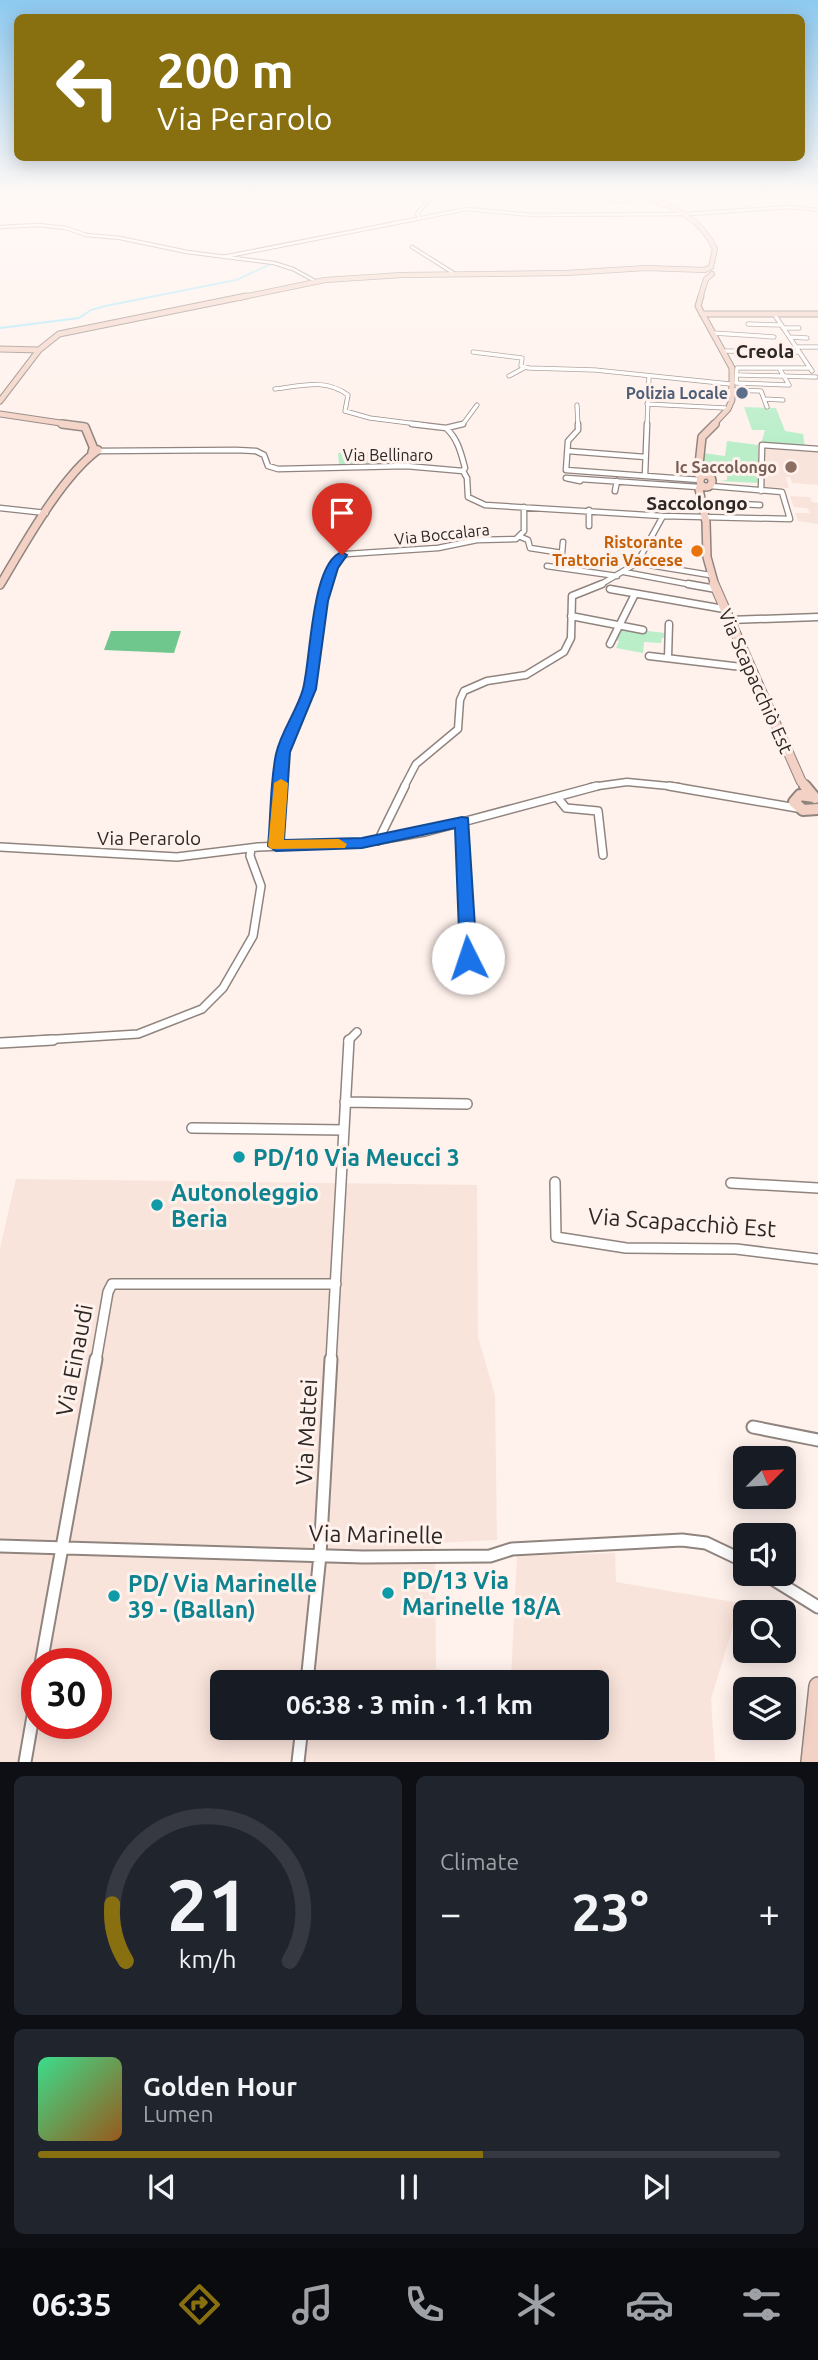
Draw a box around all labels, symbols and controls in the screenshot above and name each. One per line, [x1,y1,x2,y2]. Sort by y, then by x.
icon: left [42,42,133,133]
text: 200 m [157,42,294,97]
text: Via Perarolo [157,100,333,136]
district label: Creola [736,340,794,362]
place label: Polizia Locale [626,384,728,402]
marker: Polizia Locale [734,385,750,401]
street label: Via Bellinaro [343,446,433,464]
place label: Ic Saccolongo [675,458,777,476]
marker: Ic Saccolongo [783,459,799,475]
pin [312,483,372,555]
district label: Saccolongo [646,492,748,514]
icon: arrive [323,494,361,532]
street label: Via Boccalara [393,520,491,548]
place label: Ristorante Trattoria Vaccese [552,533,683,569]
marker: Ristorante Trattoria Vaccese [689,543,705,559]
street label: Via Scapacchiò Est [714,605,798,757]
street label: Via Perarolo [97,827,201,849]
position arrow [431,921,505,995]
place label: PD/10 Via Meucci 3 [253,1145,460,1170]
marker: PD/10 Via Meucci 3 [231,1149,247,1165]
place label: Autonoleggio Beria [171,1180,319,1231]
marker: Autonoleggio Beria [149,1197,165,1213]
street label: Via Scapacchiò Est [587,1203,777,1241]
street label: Via Einaudi [51,1302,97,1418]
street label: Via Mattei [291,1378,321,1486]
north arrow [733,1446,796,1508]
map controls [733,1446,796,1740]
street label: Via Marinelle [308,1520,444,1548]
button: sound [733,1523,796,1586]
place label: PD/13 Via Marinelle 18/A [402,1568,561,1619]
place label: PD/ Via Marinelle 39 - (Ballan) [128,1571,317,1623]
marker: PD/13 Via Marinelle 18/A [380,1585,396,1601]
marker: PD/ Via Marinelle 39 - (Ballan) [106,1588,122,1604]
button: search [733,1600,796,1663]
speed limit sign: 30 [21,1648,112,1739]
button: layers [733,1677,796,1740]
text: 06:38 · 3 min · 1.1 km [286,1690,533,1719]
text: Climate [440,1849,519,1874]
text: 21 [167,1864,249,1946]
text: 23° [571,1883,649,1941]
text: − [440,1892,461,1934]
text: + [759,1892,780,1934]
text: km/h [179,1945,237,1973]
text: Golden Hour [143,2072,297,2101]
text: Lumen [143,2101,214,2126]
icon: previous [143,2168,181,2206]
icon: pause [390,2168,428,2206]
icon: next [637,2168,675,2206]
icon: directions [175,2280,224,2329]
icon: music [288,2280,337,2329]
icon: phone [400,2280,449,2329]
icon: climate [512,2280,561,2329]
icon: car [625,2280,674,2329]
icon: filters [737,2280,786,2329]
text: 06:35 [32,2286,112,2322]

